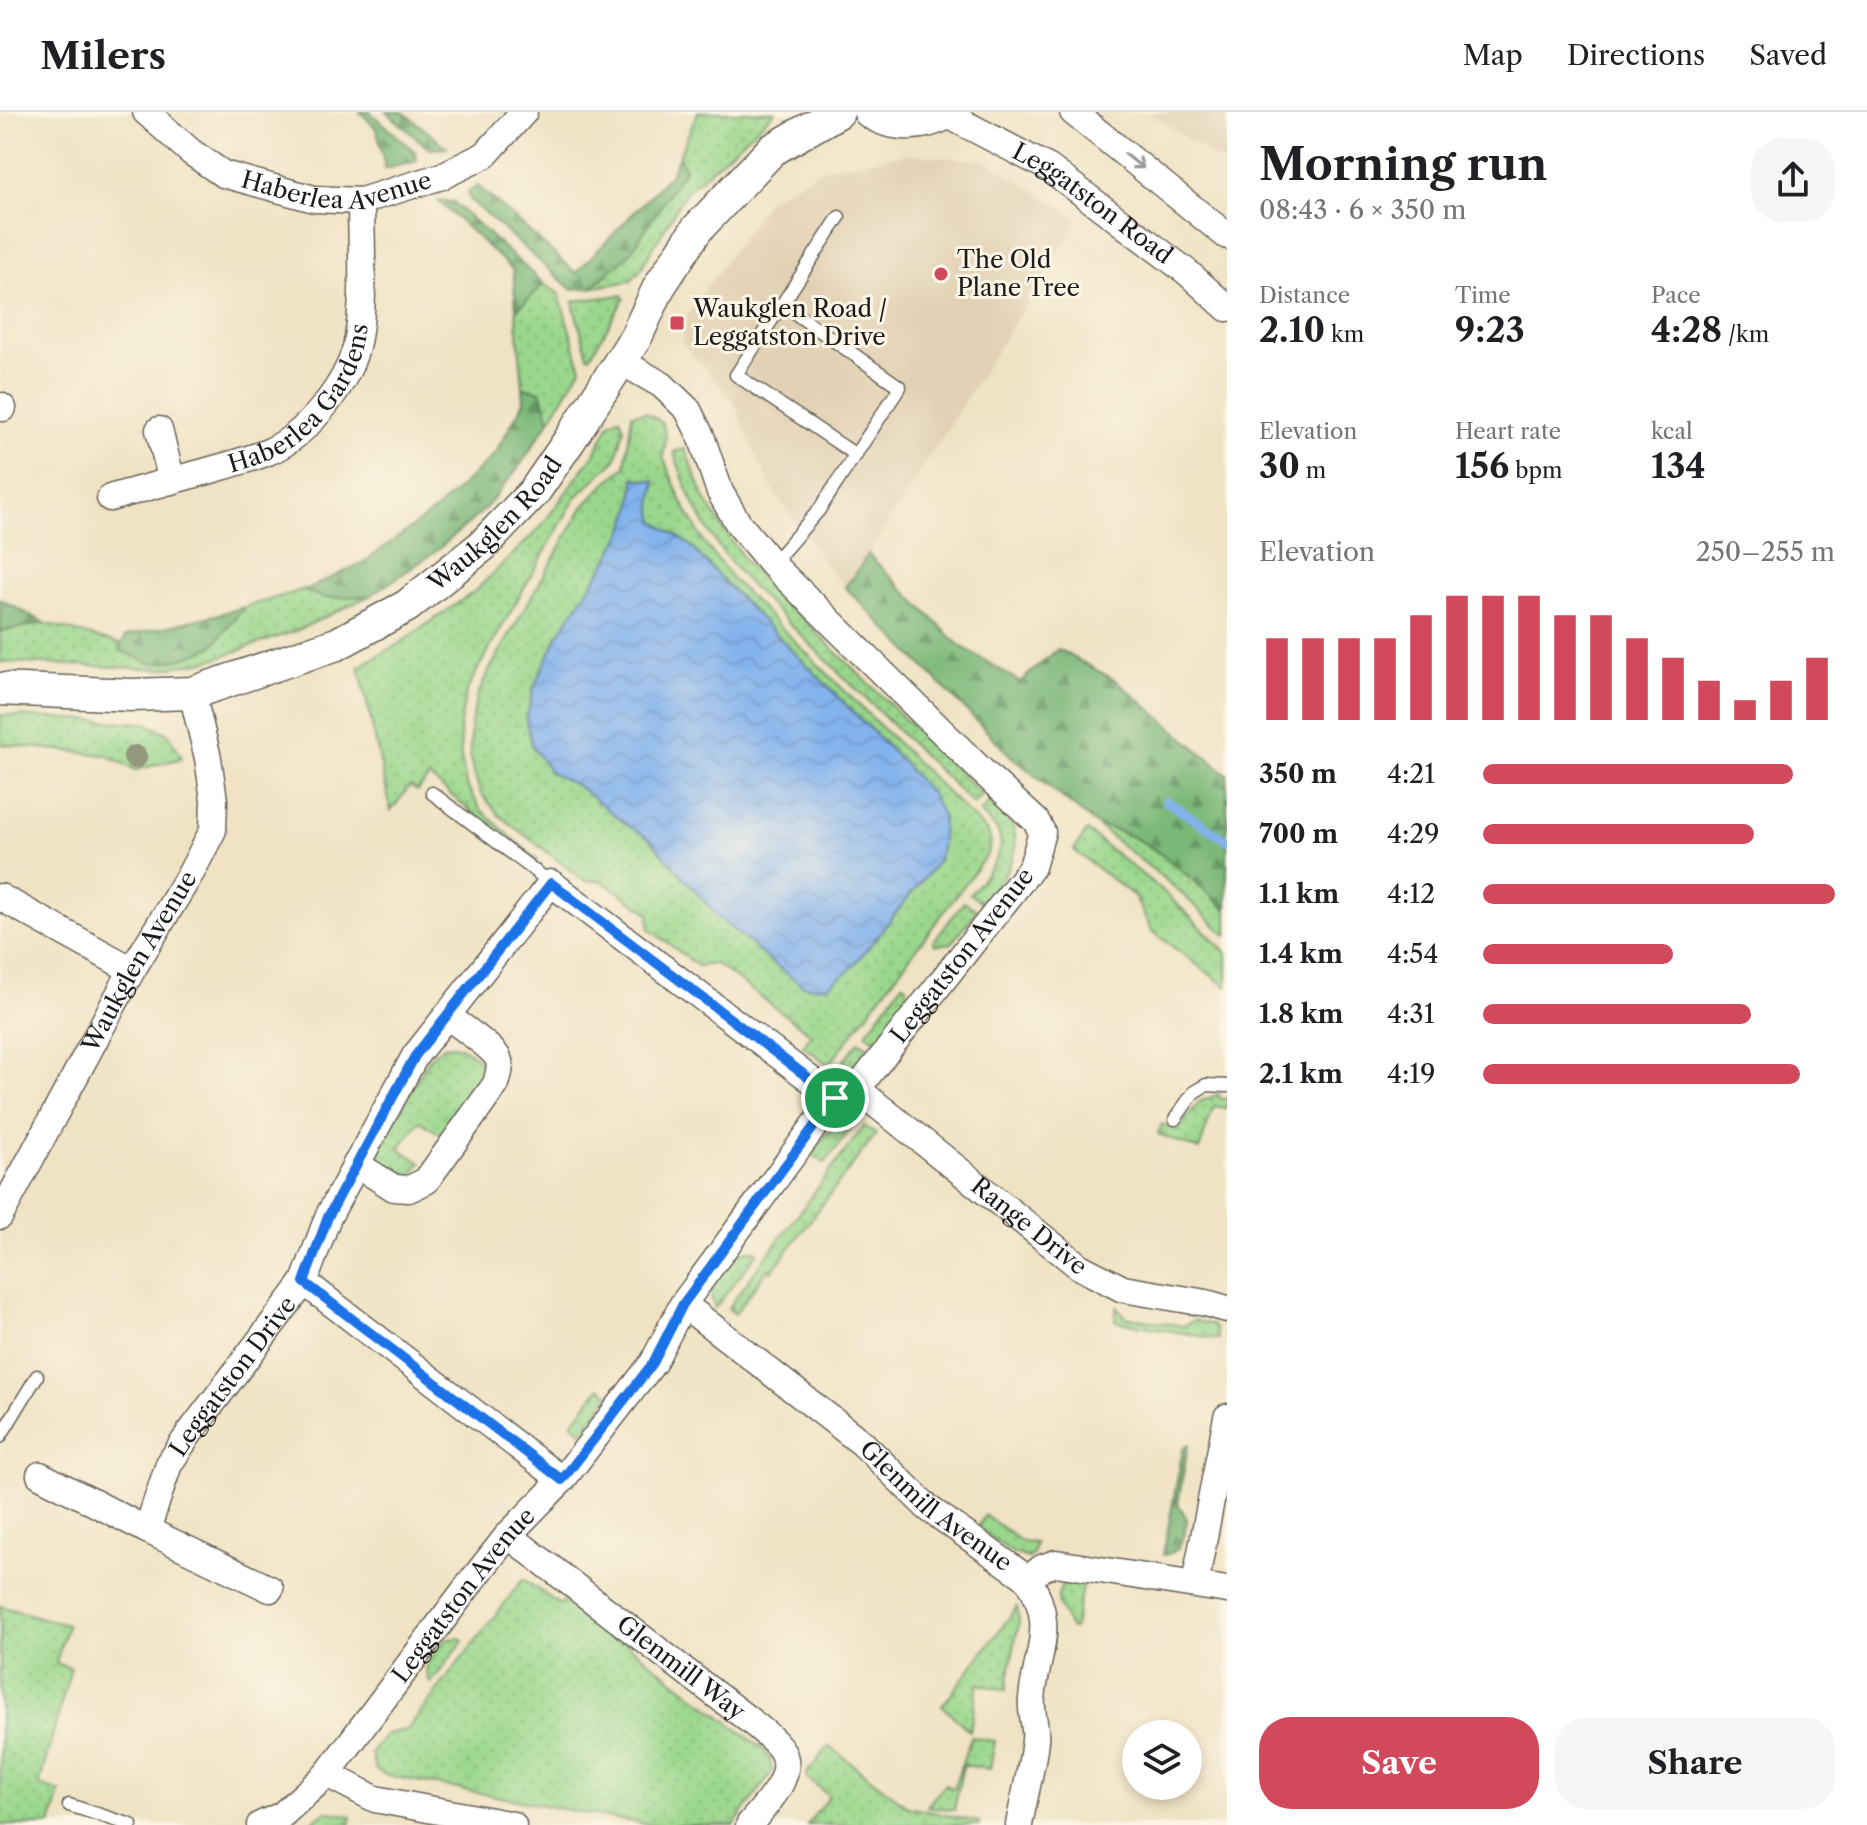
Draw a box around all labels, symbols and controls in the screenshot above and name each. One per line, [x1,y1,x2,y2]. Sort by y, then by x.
text: Milers [40,32,166,79]
text: Map [1463,38,1523,72]
text: Directions [1567,38,1705,72]
text: Saved [1749,38,1827,72]
street label: Leggatston Road [1008,137,1179,270]
text: Morning run [1259,137,1548,191]
button: share [1751,138,1835,222]
one-way arrow [1123,152,1144,169]
street label: Haberlea Avenue [238,165,435,215]
text: 08:43 · 6 × 350 m [1259,194,1466,226]
place label: The Old Plane Tree [957,245,1080,302]
marker: The Old Plane Tree [932,265,950,283]
text: Distance [1259,282,1350,309]
text: Time [1455,282,1511,309]
text: Pace [1651,282,1701,309]
place label: Waukglen Road / Leggatston Drive [692,294,887,351]
text: 2.10 [1259,309,1325,351]
text: 9:23 [1455,309,1525,351]
text: 4:28 [1651,309,1722,351]
marker: Waukglen Road / Leggatston Drive [668,314,686,332]
text: km [1325,321,1364,348]
text: /km [1722,321,1769,348]
street label: Haberlea Gardens [224,322,374,479]
text: Elevation [1259,418,1357,445]
text: Heart rate [1455,418,1561,445]
text: kcal [1651,418,1693,445]
text: 30 [1259,445,1300,487]
text: 156 [1455,445,1509,487]
text: 134 [1651,445,1706,487]
street label: Waukglen Road [421,450,568,598]
text: m [1300,457,1326,484]
text: bpm [1509,457,1563,484]
text: Elevation [1259,536,1375,568]
text: 250–255 m [1696,536,1835,568]
text: 350 m [1259,758,1337,790]
text: 4:21 [1387,758,1435,790]
text: 700 m [1259,818,1338,850]
text: 4:29 [1387,818,1440,850]
street label: Leggatston Avenue [884,862,1040,1049]
street label: Waukglen Avenue [75,866,203,1058]
text: 1.1 km [1259,878,1339,910]
text: 4:12 [1387,878,1435,910]
text: 1.4 km [1259,938,1343,970]
text: 4:54 [1387,938,1438,970]
text: 1.8 km [1259,998,1343,1030]
text: 4:31 [1387,998,1435,1030]
text: 2.1 km [1259,1058,1343,1090]
text: 4:19 [1387,1058,1436,1090]
pin [801,1064,869,1132]
icon: arrive [813,1076,857,1120]
street label: Range Drive [965,1171,1093,1281]
street label: Leggatston Drive [163,1290,302,1462]
street label: Glenmill Avenue [854,1434,1018,1577]
street label: Leggatston Avenue [386,1501,541,1688]
street label: Glenmill Way [611,1609,752,1726]
button: Save [1259,1717,1539,1809]
button: Share [1555,1717,1835,1809]
map controls [1122,1720,1202,1800]
button: layers [1122,1720,1202,1800]

